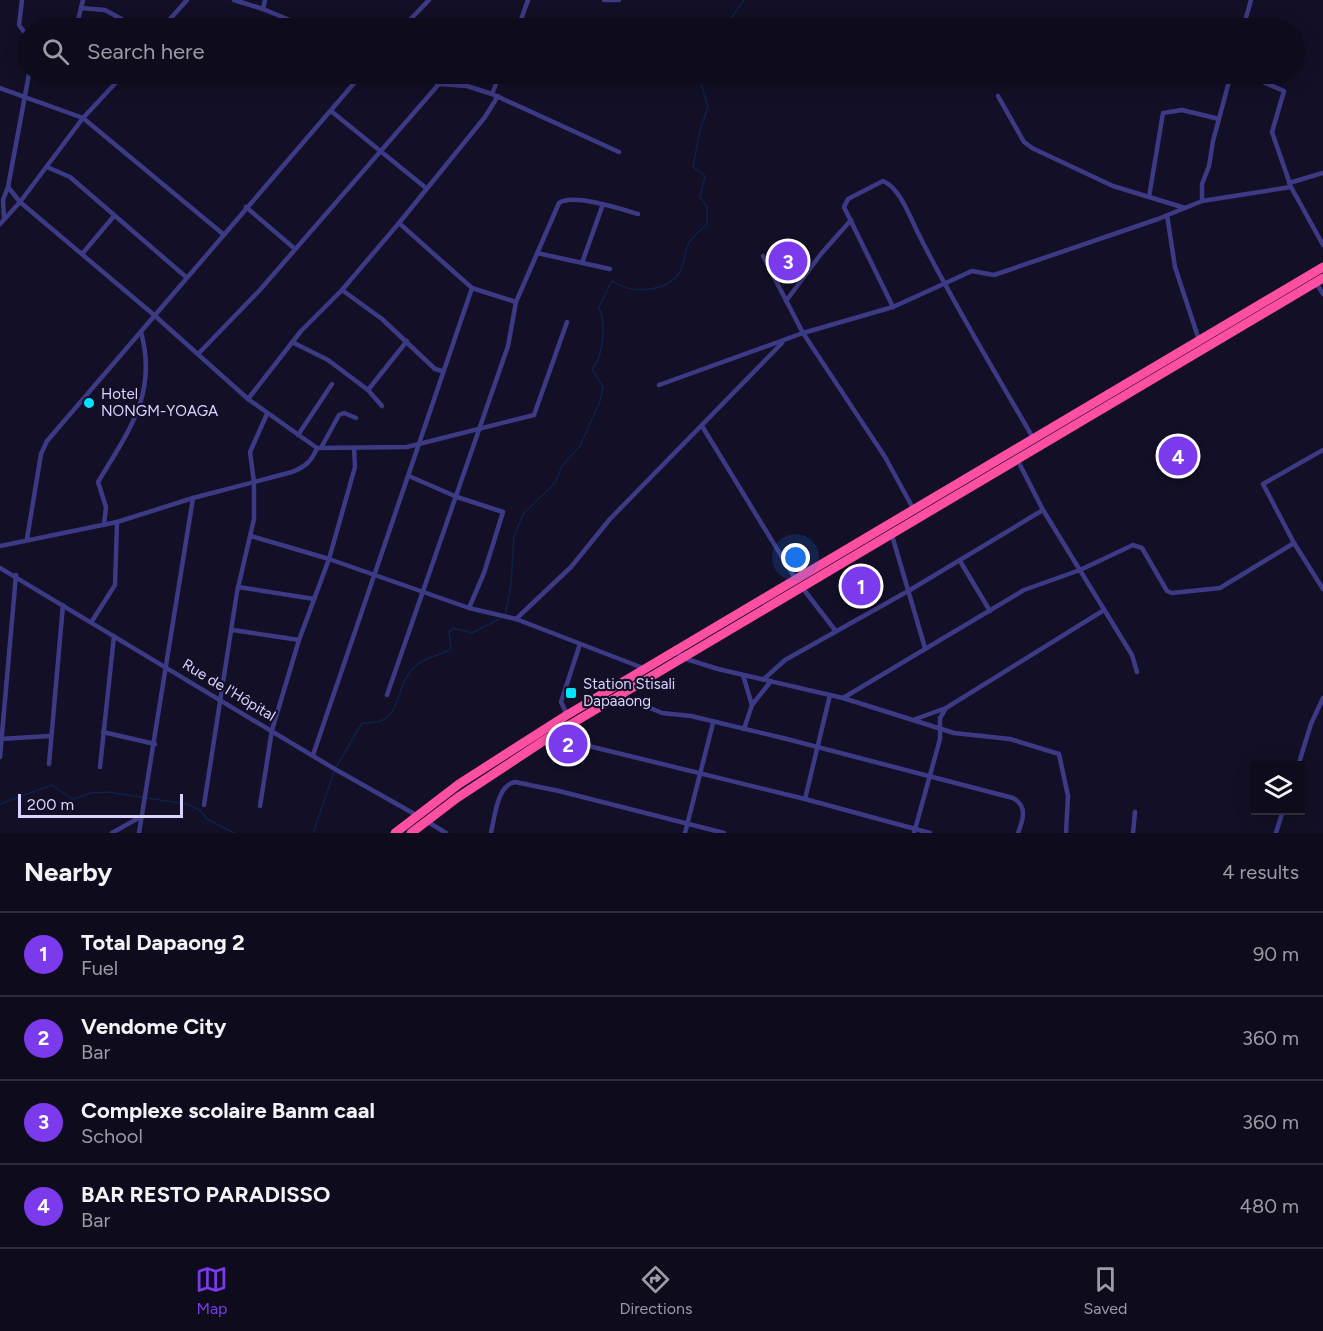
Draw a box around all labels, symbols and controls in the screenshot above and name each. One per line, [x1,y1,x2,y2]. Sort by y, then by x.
search box [18,18,1305,84]
icon: search [39,35,72,68]
text: Search here [87,38,205,65]
pin: 3 [768,238,808,284]
place label: Hotel NONGM-YOAGA [101,385,218,420]
marker: Hotel NONGM-YOAGA [82,396,96,410]
pin: 4 [1158,434,1198,478]
your location [781,543,810,572]
pin: 1 [842,564,880,608]
street label: Rue de l'Hôpital [179,655,279,725]
place label: Station Stisali Dapaaong [583,675,675,710]
marker: Station Stisali Dapaaong [564,686,578,700]
pin: 2 [548,722,588,766]
map controls [1251,761,1305,815]
button: layers [1251,761,1305,815]
scale bar [18,791,183,818]
text: 200 m [27,795,74,814]
text: Nearby [24,856,112,888]
text: 4 results [1222,860,1299,884]
text: Total Dapaong 2 [81,929,245,956]
text: 1 [39,942,48,966]
text: 90 m [1253,942,1299,966]
text: Fuel [81,956,118,980]
text: Vendome City [81,1013,226,1040]
text: 2 [38,1026,49,1050]
text: 360 m [1242,1026,1299,1050]
text: Bar [81,1040,110,1064]
text: Complexe scolaire Banm caal [81,1097,375,1124]
text: 3 [38,1110,49,1134]
text: 360 m [1242,1110,1299,1134]
text: School [81,1124,143,1148]
text: BAR RESTO PARADISSO [81,1181,330,1208]
text: 4 [37,1194,50,1218]
text: 480 m [1240,1194,1299,1218]
text: Bar [81,1208,110,1232]
tab: Map [195,1263,228,1318]
tab: Directions [619,1263,692,1318]
tab: Saved [1083,1263,1128,1318]

